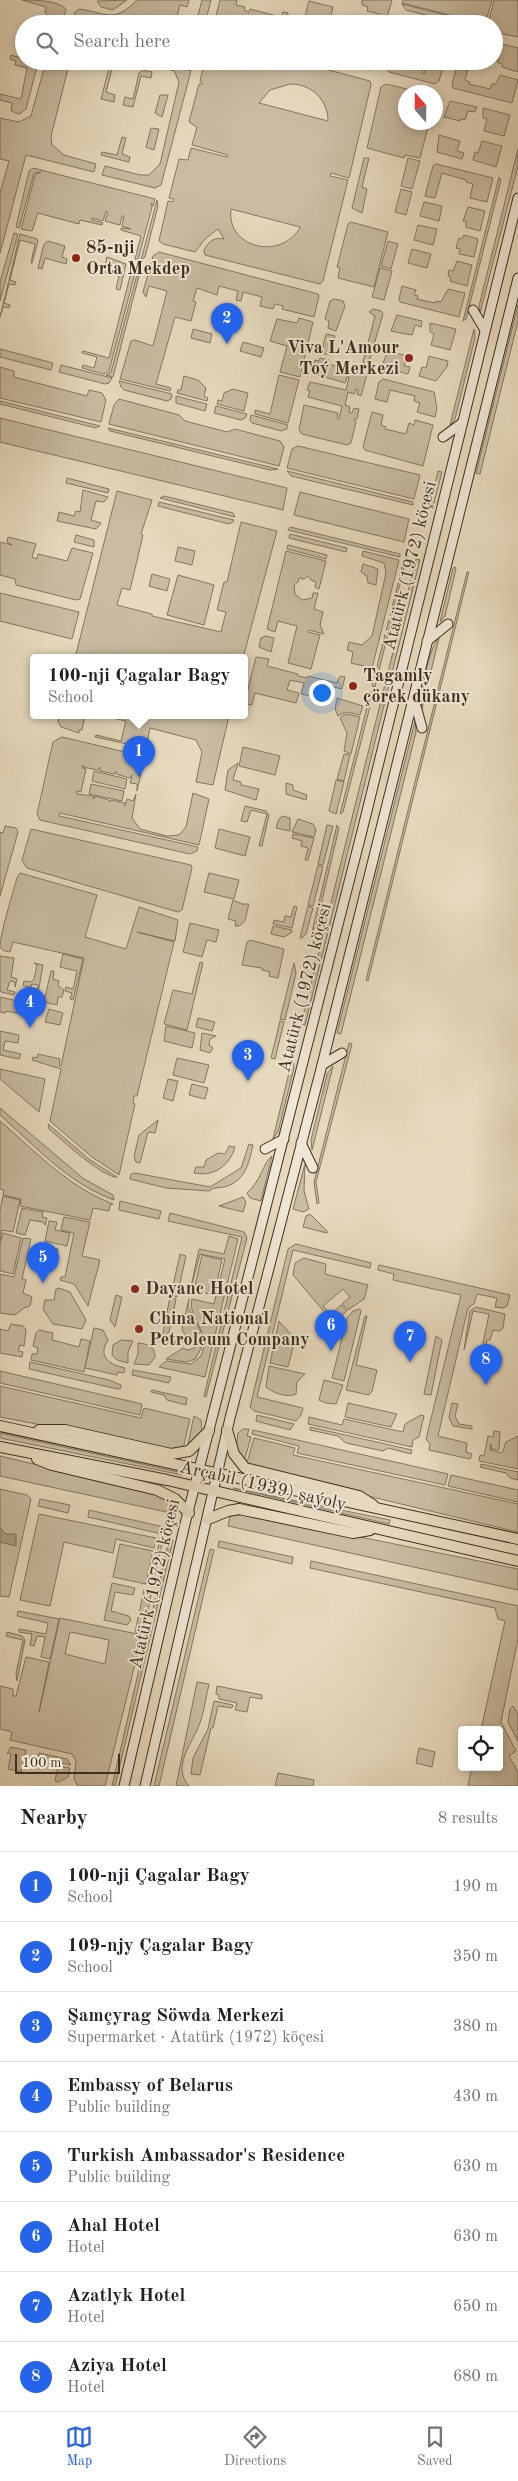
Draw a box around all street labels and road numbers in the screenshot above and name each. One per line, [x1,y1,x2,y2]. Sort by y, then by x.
street label: Atatürk (1972) köçesi [379,479,440,653]
street label: Atatürk (1972) köçesi [274,901,335,1075]
street label: Arçabil (1939) şaýoly [178,1457,349,1514]
street label: Atatürk (1972) köçesi [126,1497,183,1671]

